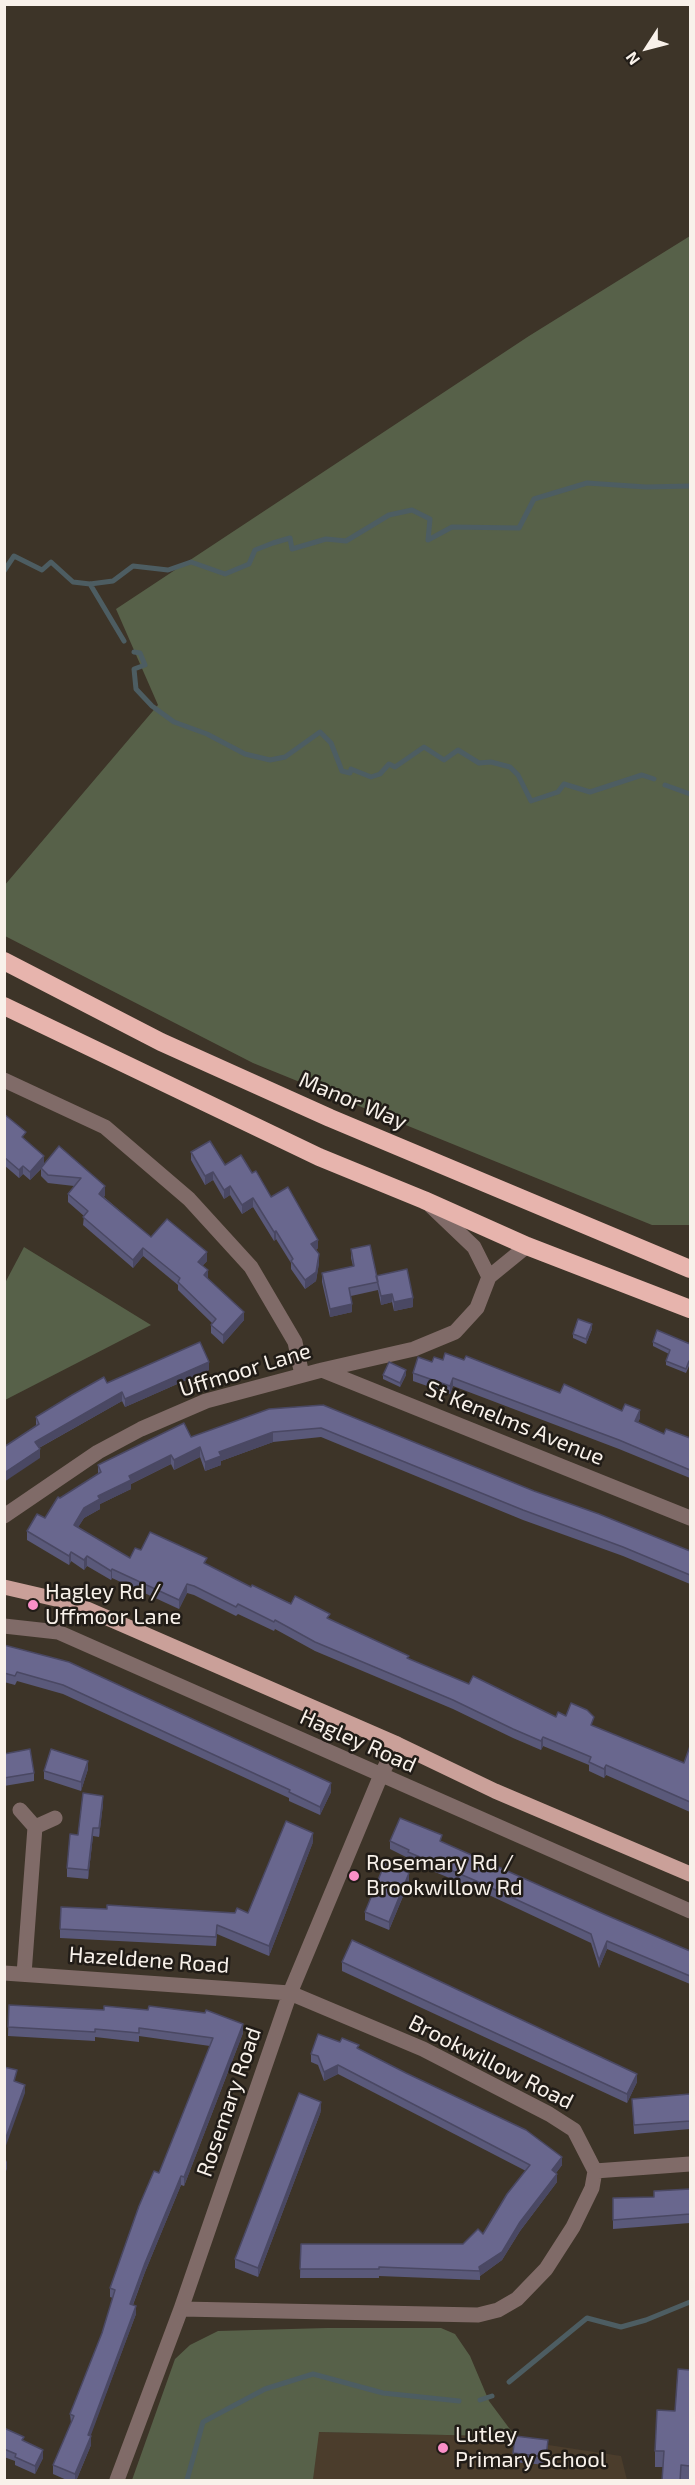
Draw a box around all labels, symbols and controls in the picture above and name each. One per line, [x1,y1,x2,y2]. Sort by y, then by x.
north arrow [617,18,677,78]
text: N [621,49,643,69]
street label: Manor Way [295,1066,411,1136]
street label: Uffmoor Lane [176,1337,314,1403]
street label: St Kenelms Avenue [422,1375,608,1471]
place label: Hagley Rd / Uffmoor Lane [45,1579,181,1630]
marker: Hagley Rd / Uffmoor Lane [26,1598,40,1612]
street label: Hagley Road [296,1704,420,1778]
place label: Rosemary Rd / Brookwillow Rd [366,1850,523,1902]
marker: Rosemary Rd / Brookwillow Rd [347,1869,361,1883]
street label: Hazeldene Road [68,1941,230,1979]
street label: Brookwillow Road [404,2009,578,2115]
street label: Rosemary Road [191,2024,267,2180]
place label: Lutley Primary School [455,2422,606,2474]
marker: Lutley Primary School [436,2441,450,2455]

